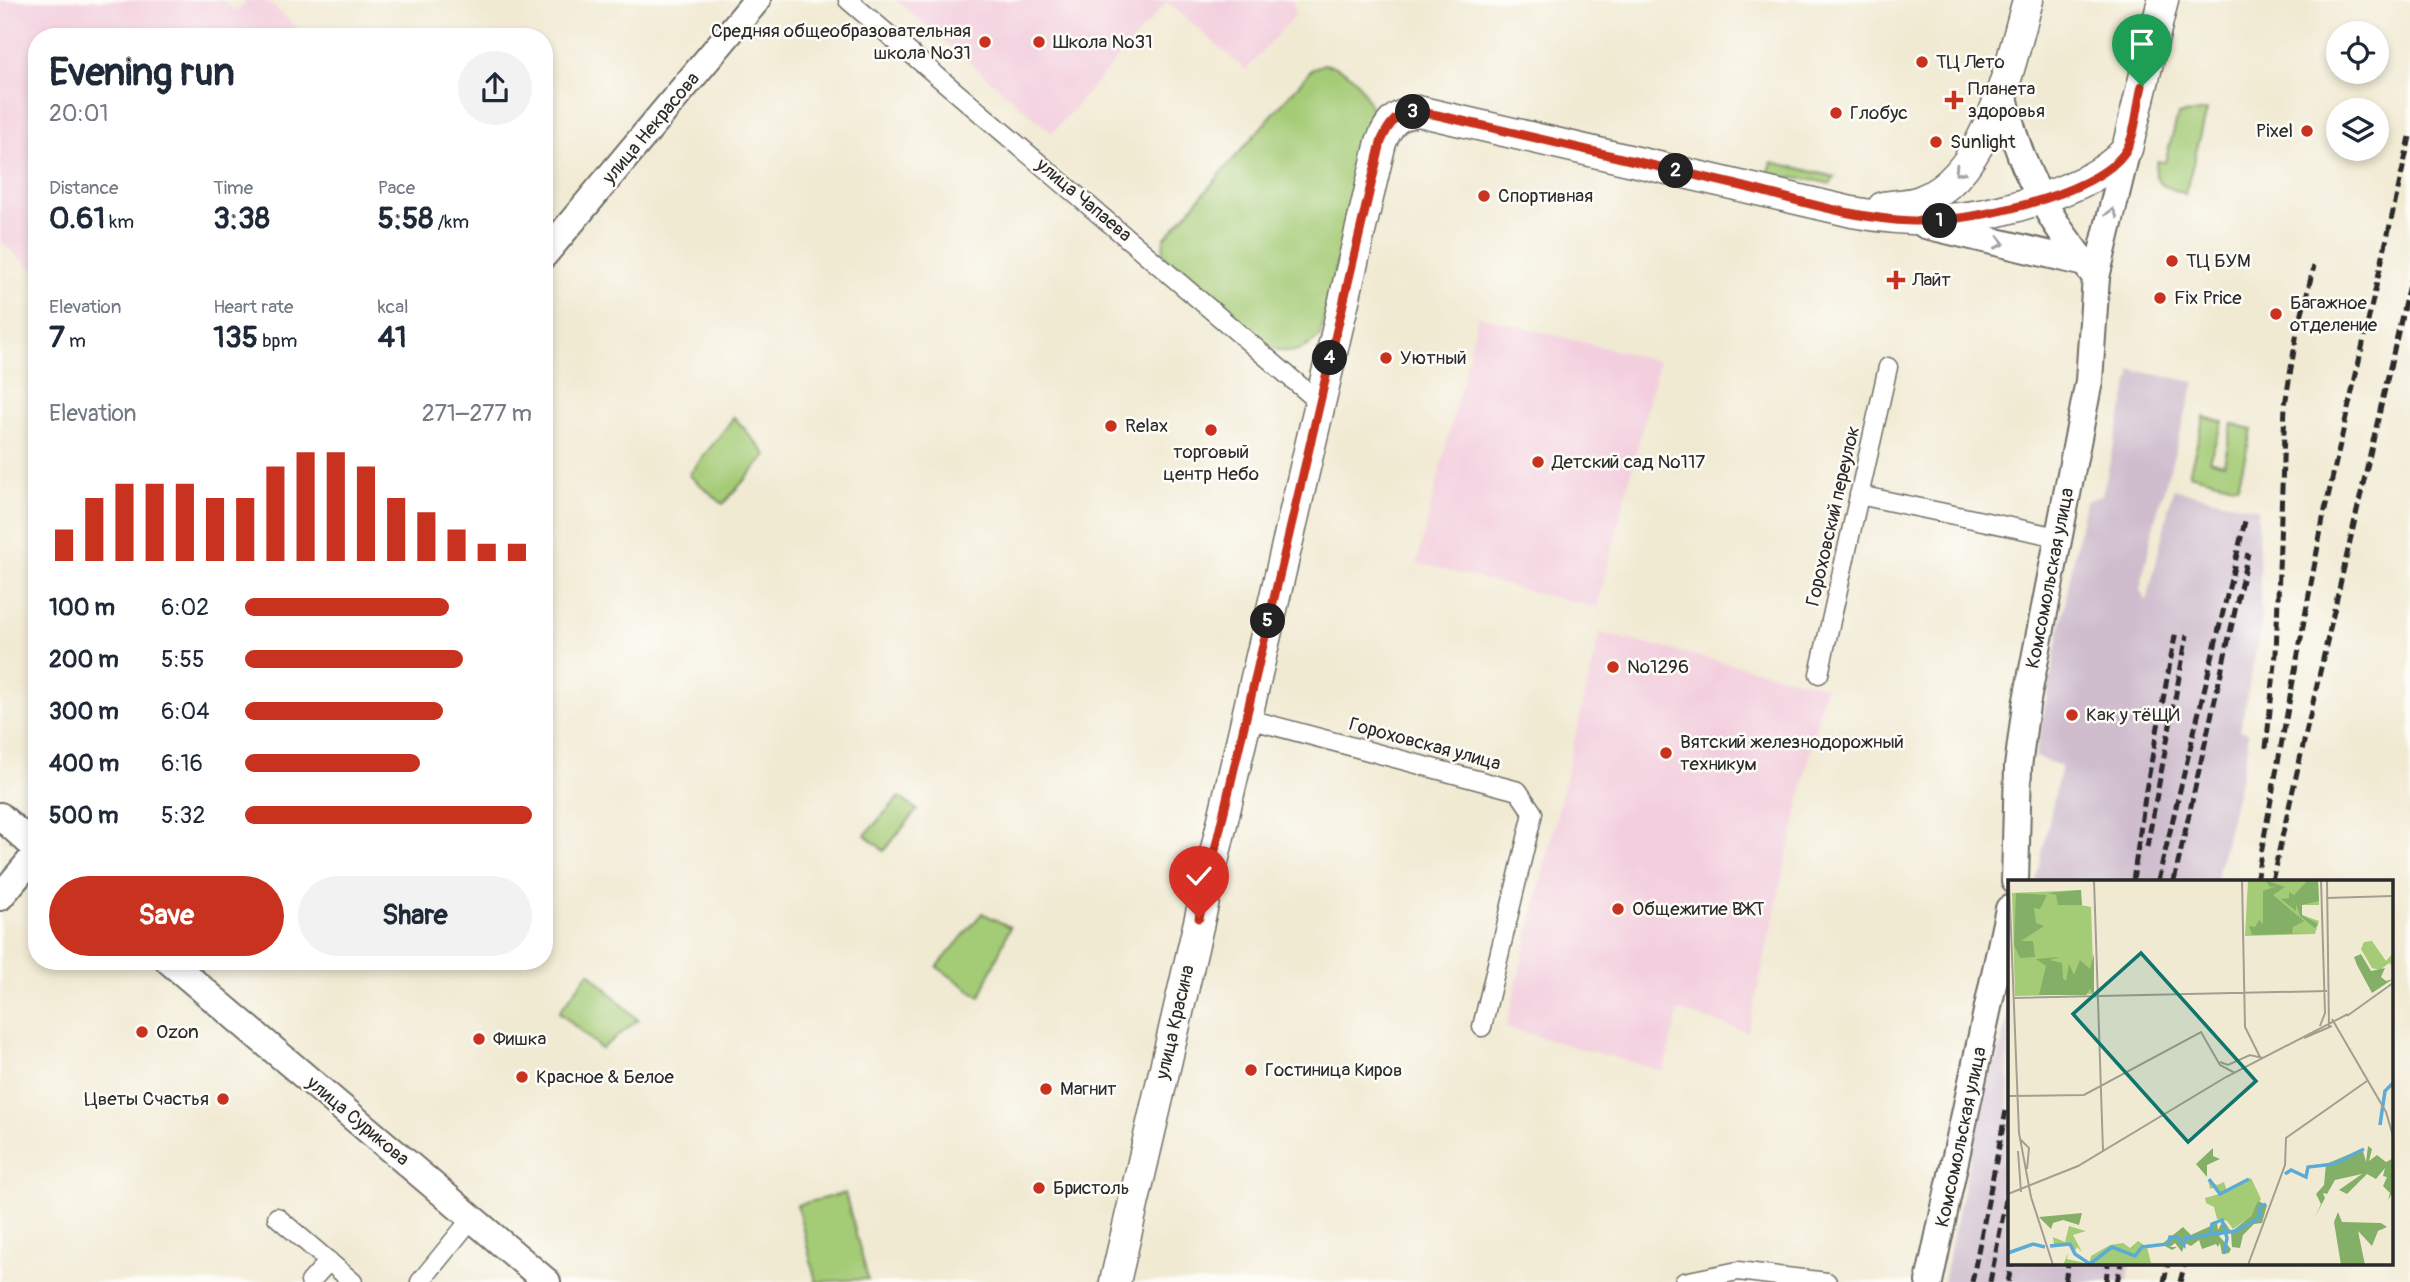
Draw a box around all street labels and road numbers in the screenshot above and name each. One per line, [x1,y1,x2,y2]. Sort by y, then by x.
street label: улица Некрасова [597,67,705,190]
street label: улица Чапаева [1030,152,1137,247]
street label: Гороховский переулок [1801,423,1865,608]
street label: Комсомольская улица [2021,485,2079,670]
street label: Гороховская улица [1346,712,1504,776]
street label: улица Красина [1150,962,1200,1082]
street label: Комсомольская улица [1930,1045,1992,1229]
street label: улица Сурикова [301,1070,414,1171]

